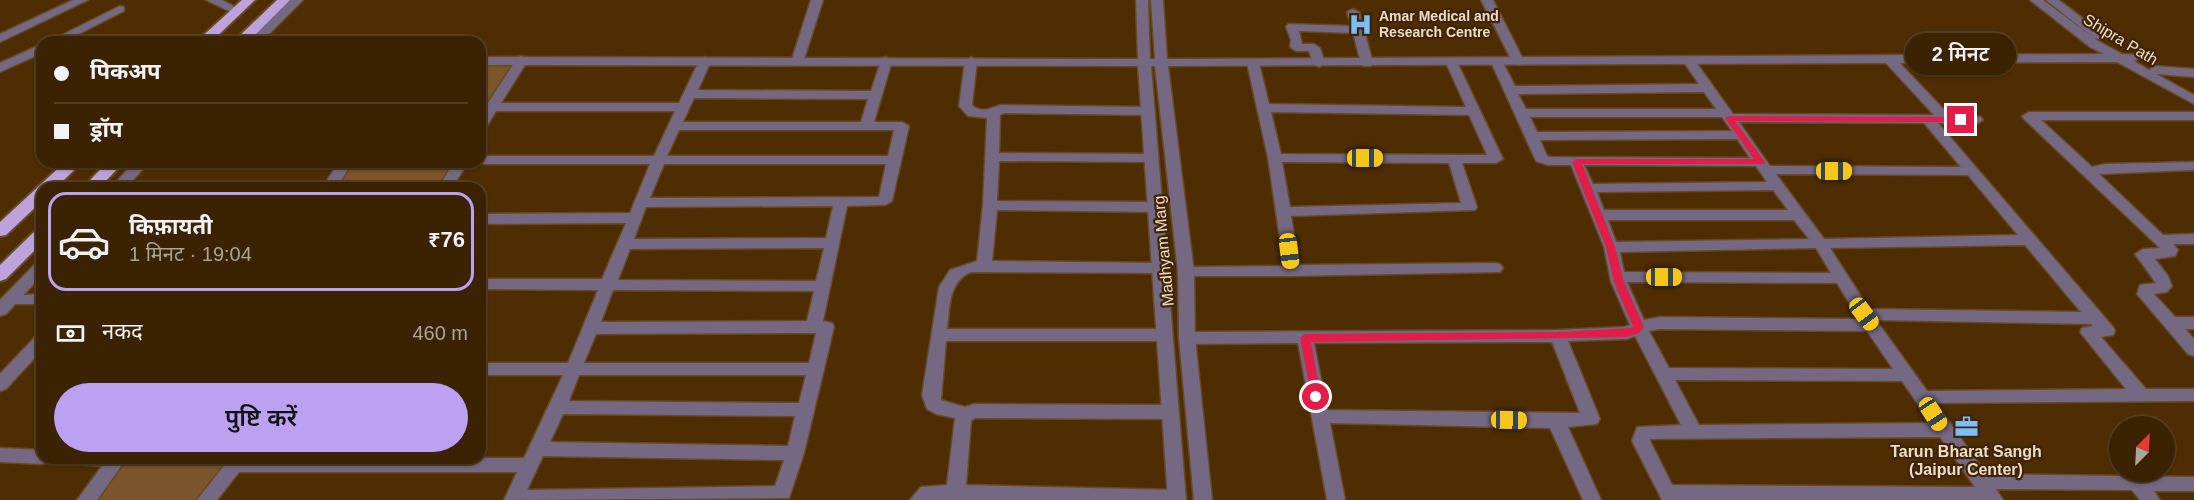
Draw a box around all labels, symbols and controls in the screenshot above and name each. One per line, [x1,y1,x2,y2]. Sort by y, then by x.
place label: Amar Medical and Research Centre [1379,8,1499,40]
hospital icon: Amar Medical and Research Centre [1348,11,1374,37]
street label: Shipra Path [2081,11,2161,68]
callout: 2 मिनट [1906,33,2016,75]
text: 2 मिनट [1932,43,1989,65]
text: पिकअप [90,59,161,84]
route end [1947,106,1974,133]
text: ड्रॉप [90,117,123,142]
car [1347,149,1383,167]
car [1816,162,1852,180]
street label: Madhyam Marg [1150,195,1177,307]
text: किफ़ायती [129,214,213,239]
icon: car [57,215,111,269]
text: ₹76 [428,227,465,252]
car [1278,232,1300,270]
text: 1 मिनट · 19:04 [129,243,252,265]
car [1646,268,1682,286]
car [1846,294,1882,334]
icon: cash [54,317,87,350]
text: नकद [102,319,143,344]
text: 460 m [412,322,468,344]
button: पुष्टि करें [54,383,468,452]
route start [1302,383,1329,410]
car [1916,394,1950,434]
car [1491,411,1527,429]
office icon: Tarun Bharat Sangh (Jaipur Center) [1953,413,1979,439]
north arrow [2109,416,2175,482]
map controls [2109,416,2175,482]
place label: Tarun Bharat Sangh (Jaipur Center) [1890,443,2042,478]

